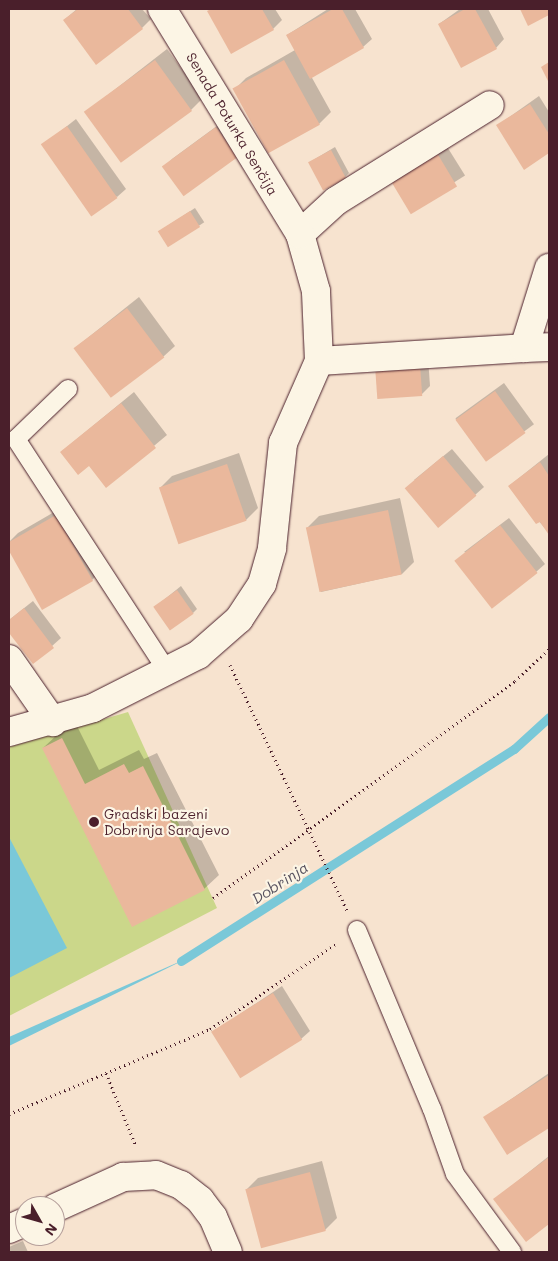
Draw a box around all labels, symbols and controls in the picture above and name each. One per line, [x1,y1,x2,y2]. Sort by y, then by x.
street label: Senada Poturka Senčija [183,50,281,198]
place label: Gradski bazeni Dobrinja Sarajevo [104,806,229,839]
marker: Gradski bazeni Dobrinja Sarajevo [88,816,100,828]
water label: Dobrinja [248,858,312,908]
north arrow [15,1196,65,1246]
text: N [41,1220,62,1240]

